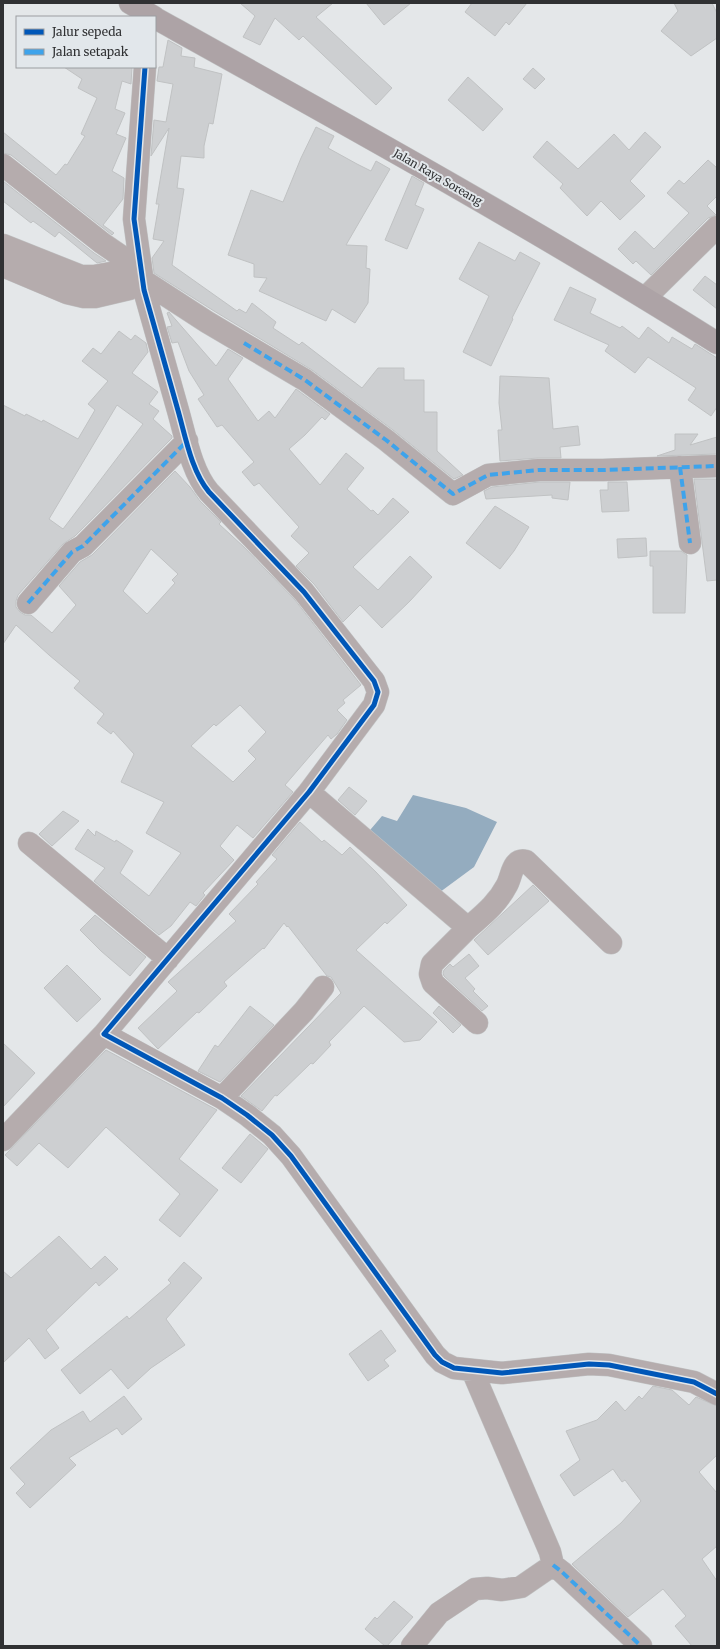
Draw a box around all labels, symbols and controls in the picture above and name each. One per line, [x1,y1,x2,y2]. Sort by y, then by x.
legend [16,16,156,68]
text: Jalur sepeda [51,24,123,39]
text: Jalan setapak [51,44,129,59]
street label: Jalan Raya Soreang [390,145,485,208]

